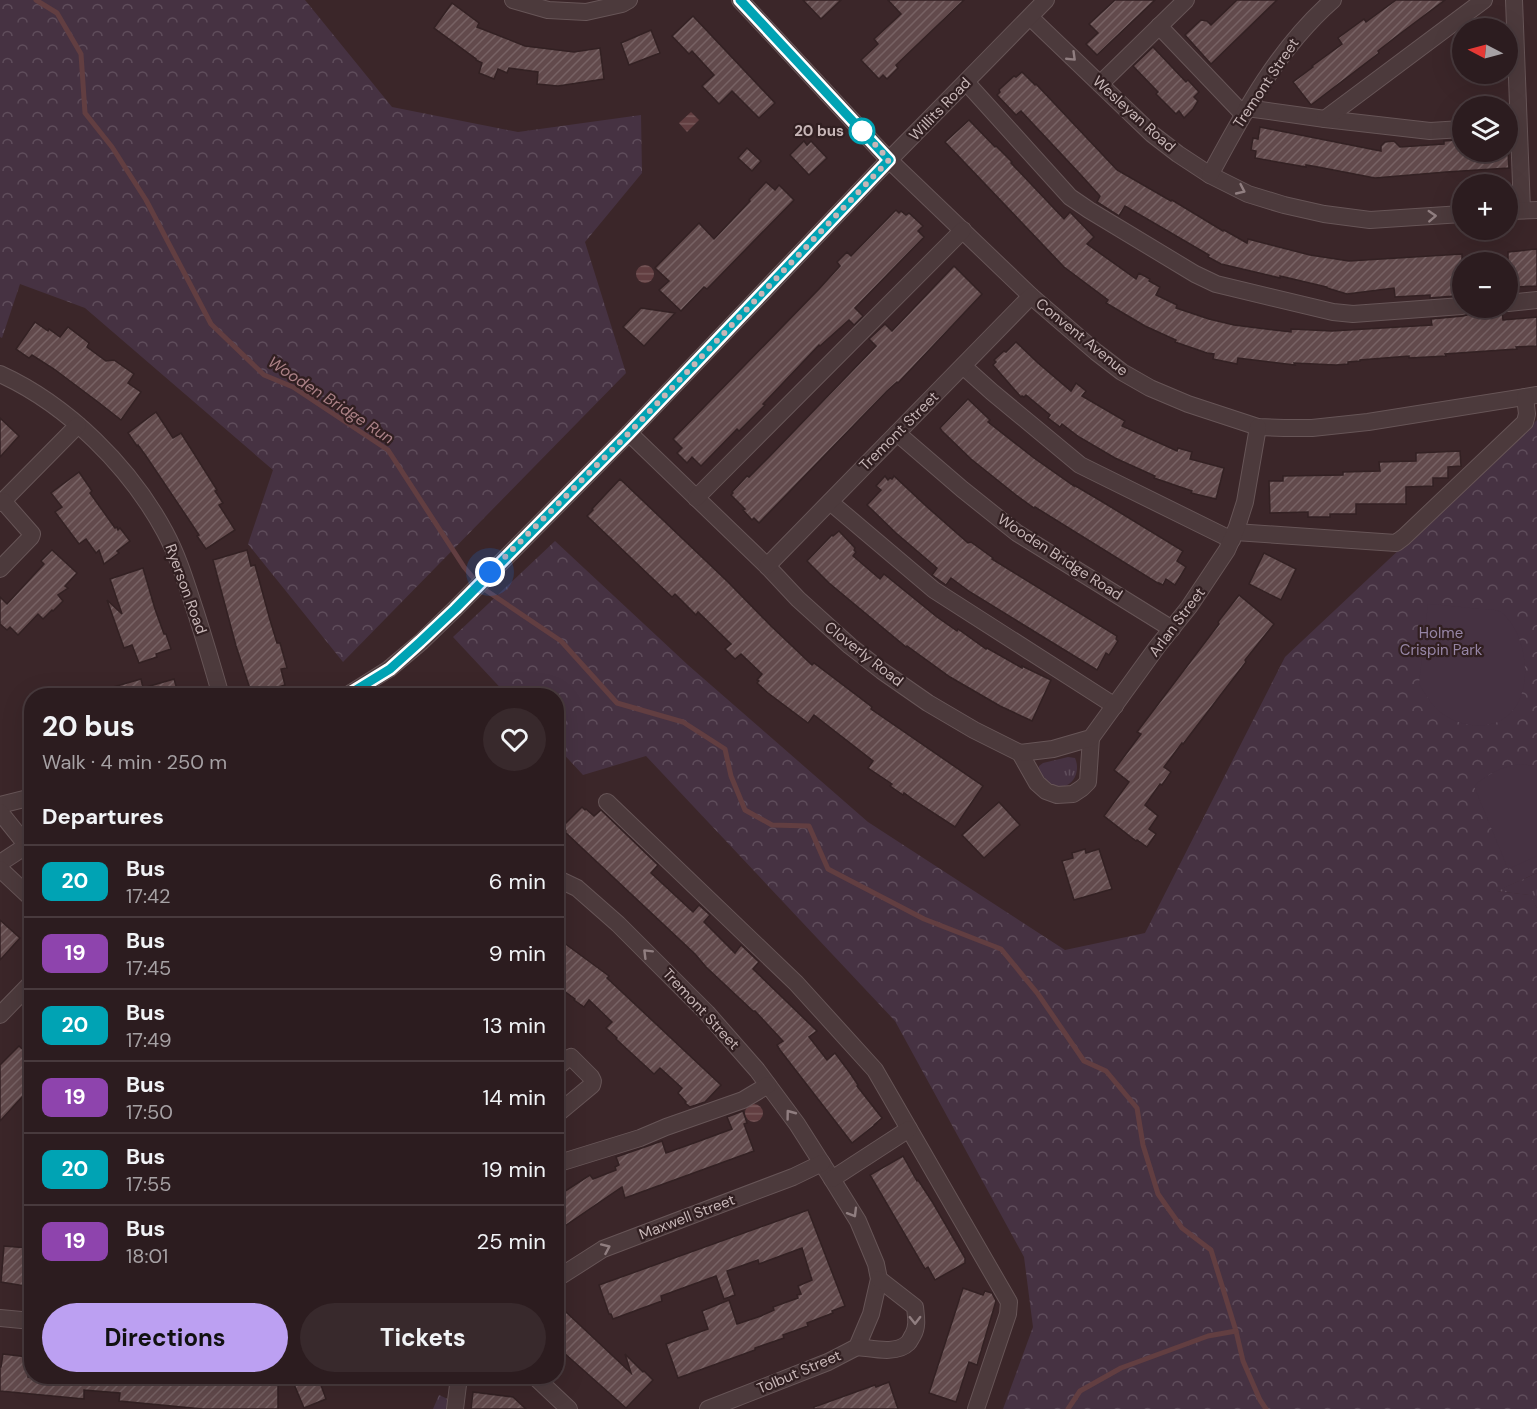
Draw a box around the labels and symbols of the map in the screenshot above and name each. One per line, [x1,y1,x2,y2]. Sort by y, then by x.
north arrow [1452,18,1518,84]
street label: Tremont Street [1228,34,1304,132]
one-way arrow [1065,50,1076,61]
street label: Wesleyan Road [1088,71,1180,157]
street label: Willits Road [905,73,975,145]
marker: 20 bus [849,118,875,144]
place label: 20 bus [794,121,844,141]
one-way arrow [1234,182,1245,194]
one-way arrow [1427,209,1436,222]
street label: Convent Avenue [1032,293,1132,381]
water label: Wooden Bridge Run [264,351,398,449]
street label: Tremont Street [855,387,943,475]
street label: Wooden Bridge Road [994,509,1126,605]
street label: Ryerson Road [160,541,212,637]
your location [475,557,505,587]
street label: Arlan Street [1144,583,1210,661]
street label: Cloverly Road [820,617,908,691]
park label: Holme Crispin Park [1400,623,1483,660]
one-way arrow [644,949,655,960]
street label: Tremont Street [658,964,744,1054]
one-way arrow [786,1110,797,1121]
street label: Maxwell Street [636,1190,738,1244]
one-way arrow [845,1207,857,1217]
one-way arrow [600,1243,611,1255]
one-way arrow [909,1315,921,1324]
street label: Tolbut Street [754,1345,844,1399]

